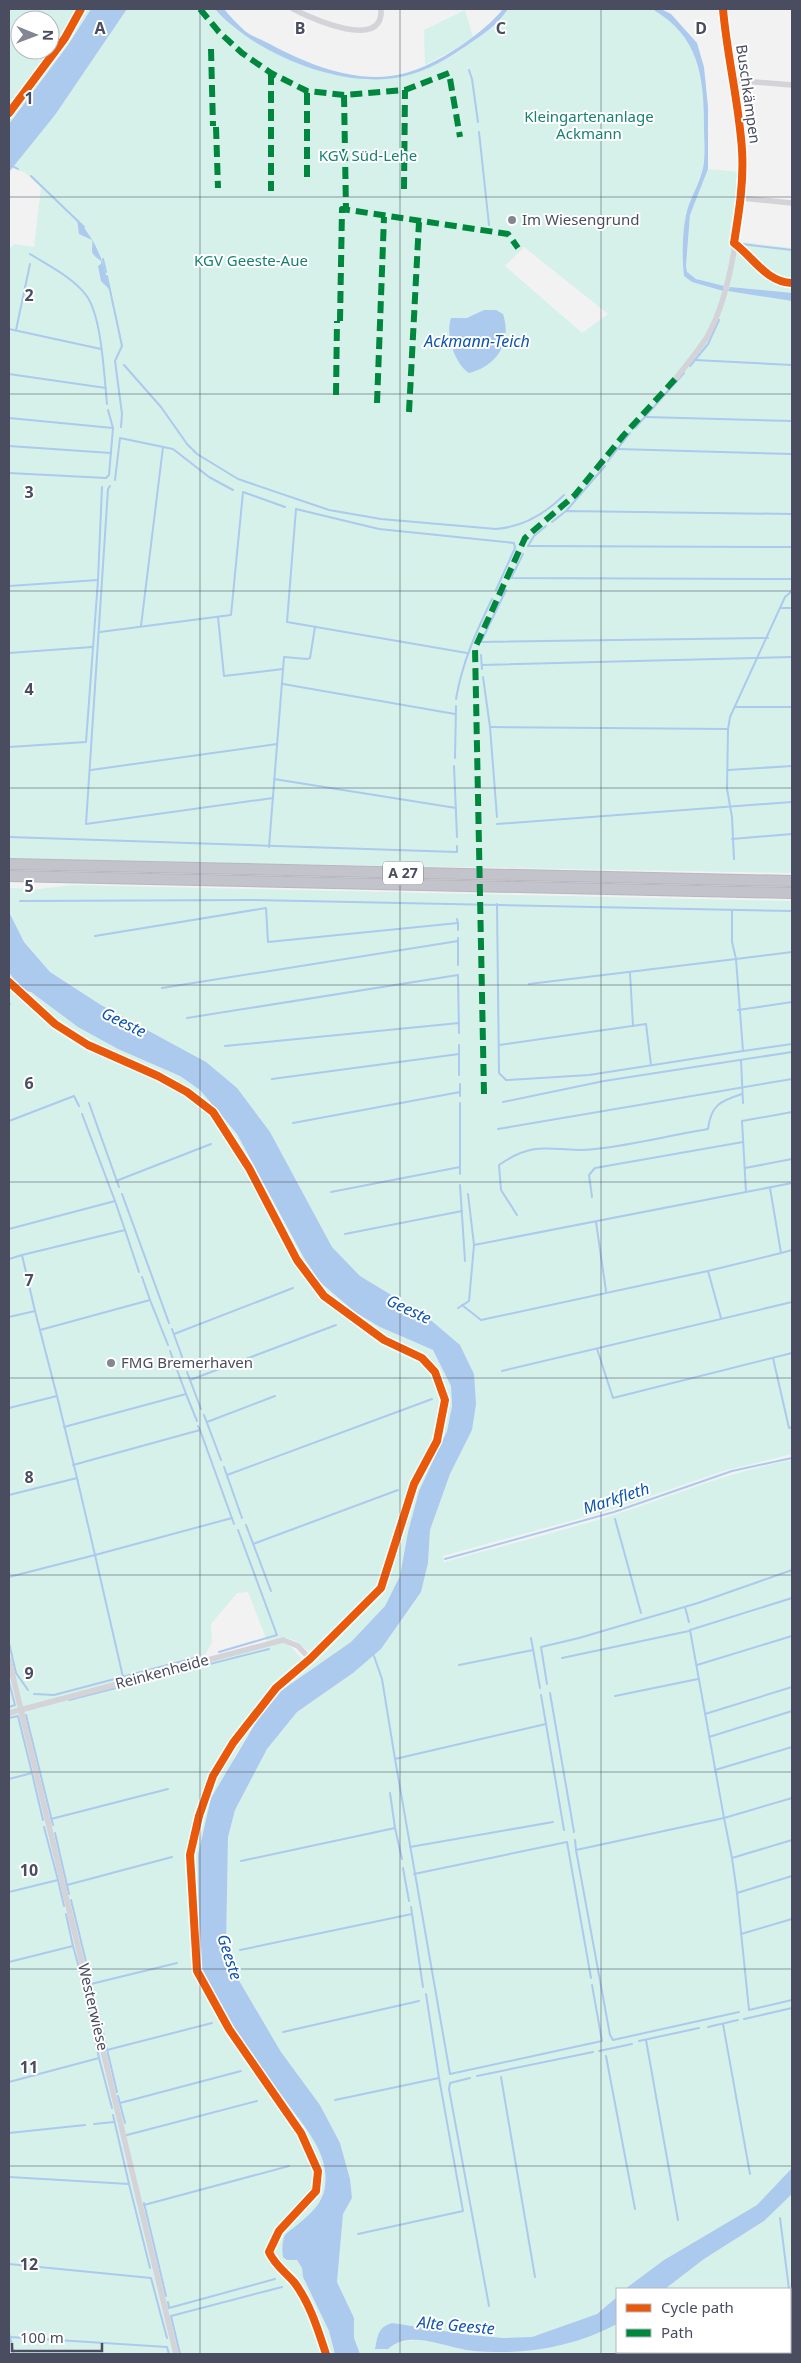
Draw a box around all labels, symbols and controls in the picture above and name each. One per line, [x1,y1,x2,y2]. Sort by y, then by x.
north arrow [10,10,60,60]
text: A [94,17,106,39]
text: B [295,17,305,39]
text: C [496,17,506,39]
text: D [695,17,707,39]
text: N [39,29,58,41]
street label: Buschkämpen [732,43,766,145]
text: 1 [24,87,34,109]
park label: Kleingartenanlage Ackmann [524,106,654,143]
park label: KGV Süd-Lehe [319,145,417,165]
place label: Im Wiesengrund [522,209,639,229]
marker: Im Wiesengrund [506,214,518,226]
park label: KGV Geeste-Aue [194,250,308,270]
text: 2 [24,284,34,306]
water label: Ackmann-Teich [423,330,530,352]
text: 3 [24,481,34,503]
text: 4 [24,678,34,700]
road number: A 27 [383,861,423,884]
text: 5 [24,875,34,897]
water label: Geeste [98,1002,150,1042]
text: 6 [24,1072,34,1094]
text: 7 [24,1269,34,1291]
water label: Geeste [383,1289,435,1329]
place label: FMG Bremerhaven [121,1352,253,1372]
marker: FMG Bremerhaven [105,1357,117,1369]
text: 8 [24,1466,34,1488]
water label: Markfleth [580,1477,652,1519]
street label: Reinkenheide [113,1649,211,1693]
text: 9 [24,1662,34,1684]
text: 10 [20,1859,38,1881]
water label: Geeste [212,1931,248,1983]
street label: Westerwiese [74,1961,114,2052]
text: 11 [20,2056,38,2078]
text: 12 [20,2253,38,2275]
legend [616,2288,791,2353]
text: Cycle path [661,2297,734,2317]
water label: Alte Geeste [415,2311,496,2339]
scale bar [12,2320,102,2352]
text: Path [661,2322,693,2342]
text: 100 m [20,2327,64,2347]

